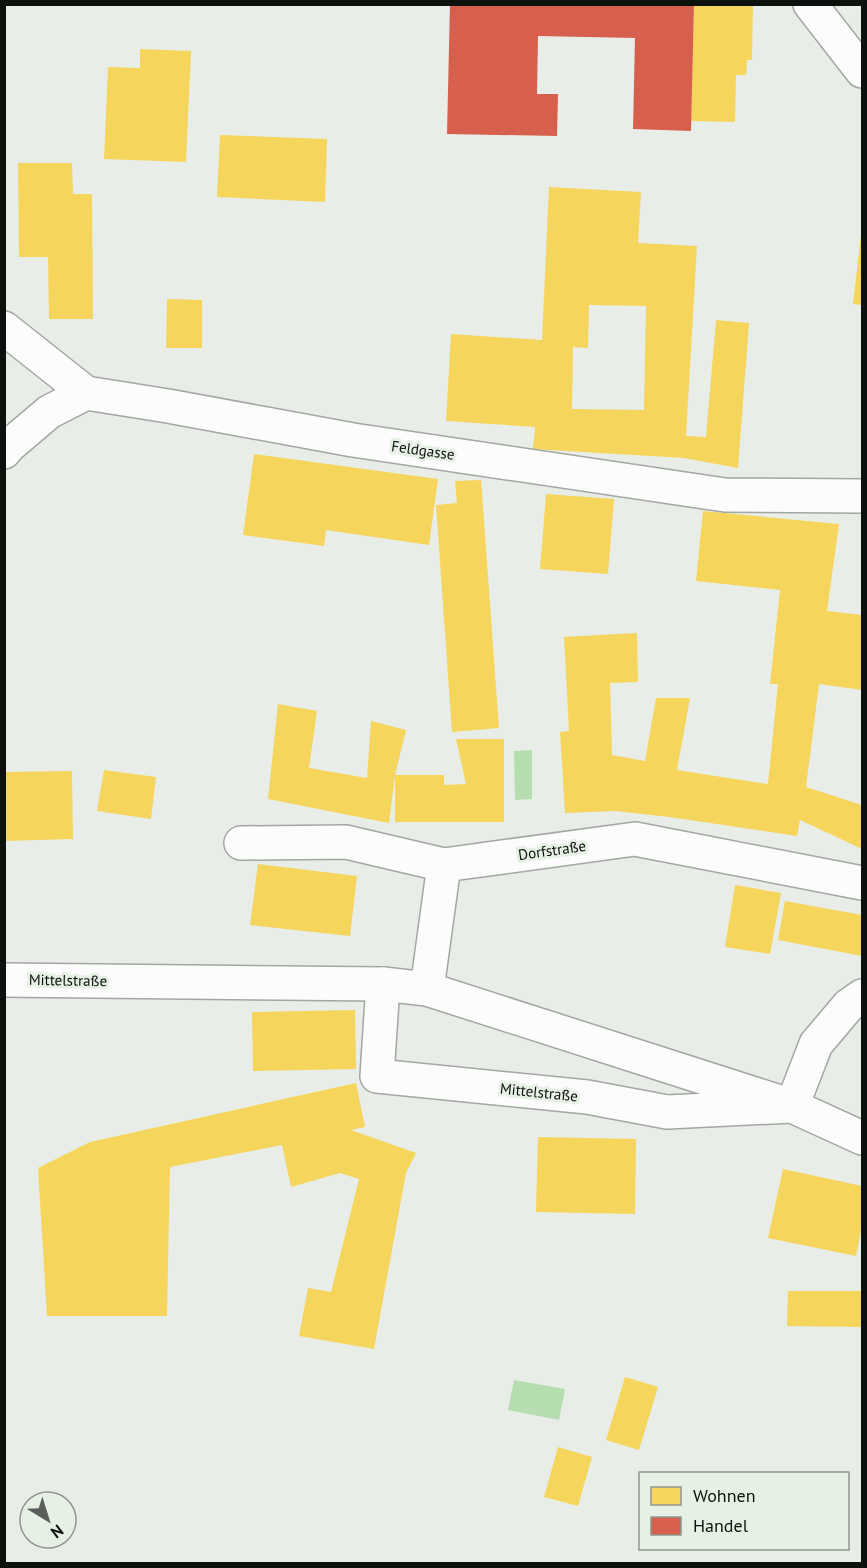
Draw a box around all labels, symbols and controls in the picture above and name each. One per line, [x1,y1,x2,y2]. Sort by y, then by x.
street label: Feldgasse [390,436,456,464]
street label: Dorfstraße [517,836,587,864]
street label: Mittelstraße [29,970,107,990]
street label: Mittelstraße [499,1078,579,1106]
legend [639,1472,849,1550]
text: Wohnen [693,1484,755,1507]
north arrow [18,1490,78,1550]
text: Handel [693,1514,749,1537]
text: N [47,1521,68,1543]

